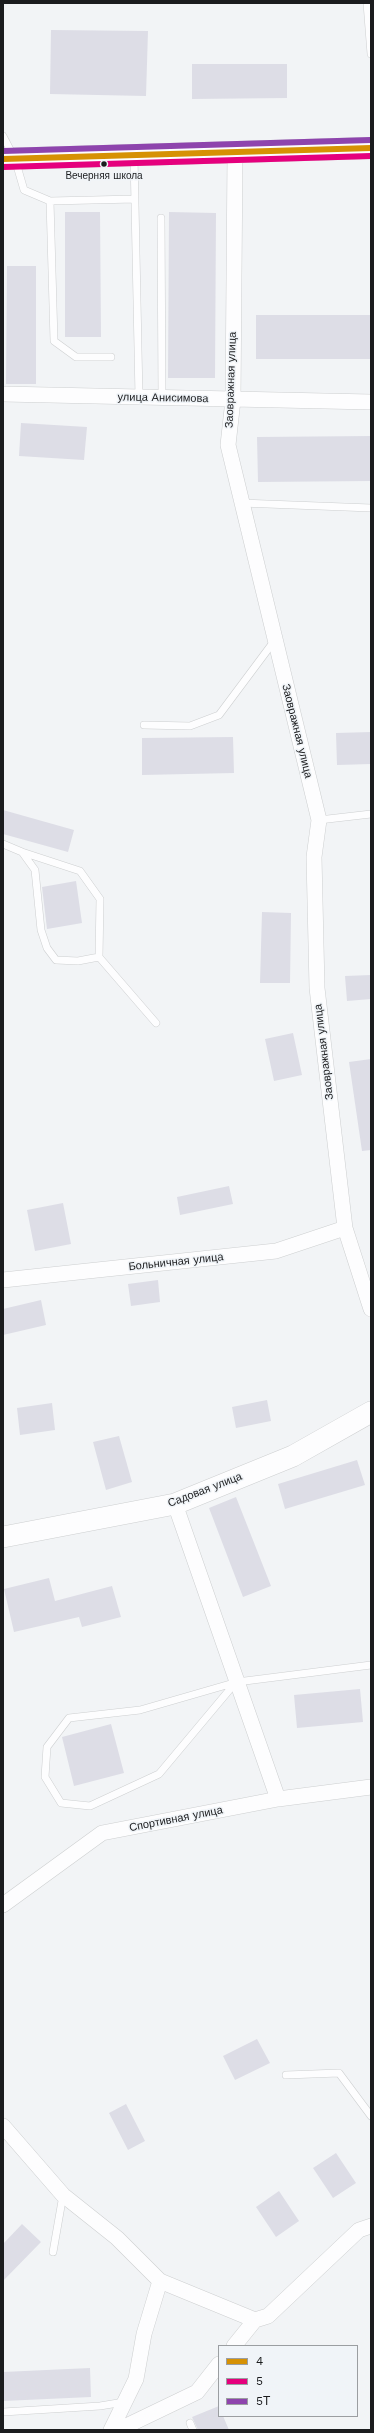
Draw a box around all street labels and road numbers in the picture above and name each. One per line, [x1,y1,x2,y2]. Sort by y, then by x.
street label: Заовражная улица [223,332,239,428]
street label: улица Анисимова [118,391,208,405]
street label: Заовражная улица [279,683,315,779]
street label: Заовражная улица [312,1003,336,1101]
street label: Больничная улица [128,1250,224,1274]
street label: Садовая улица [166,1470,244,1510]
street label: Спортивная улица [128,1803,224,1835]

